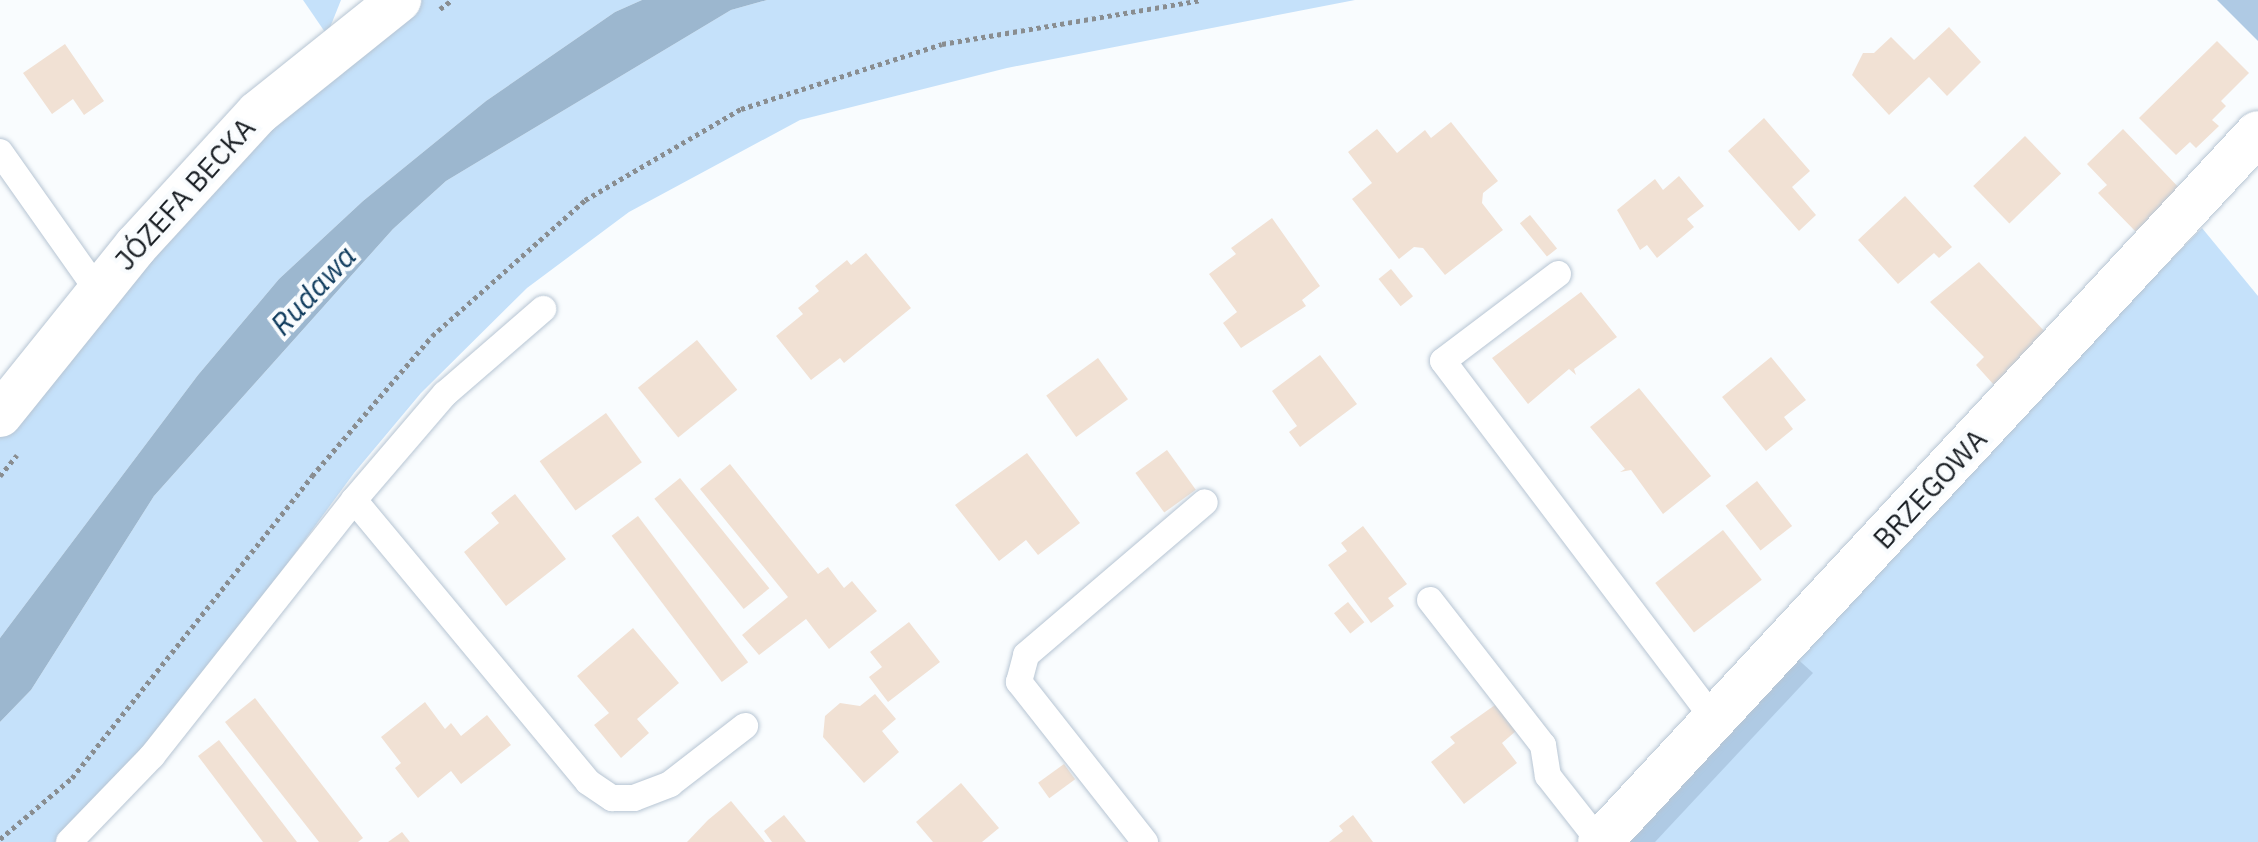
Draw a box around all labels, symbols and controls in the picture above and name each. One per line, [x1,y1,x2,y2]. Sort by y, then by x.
street label: JÓZEFA BECKA [108,111,262,277]
water label: Rudawa [263,238,363,342]
street label: BRZEGOWA [1866,422,1994,556]

